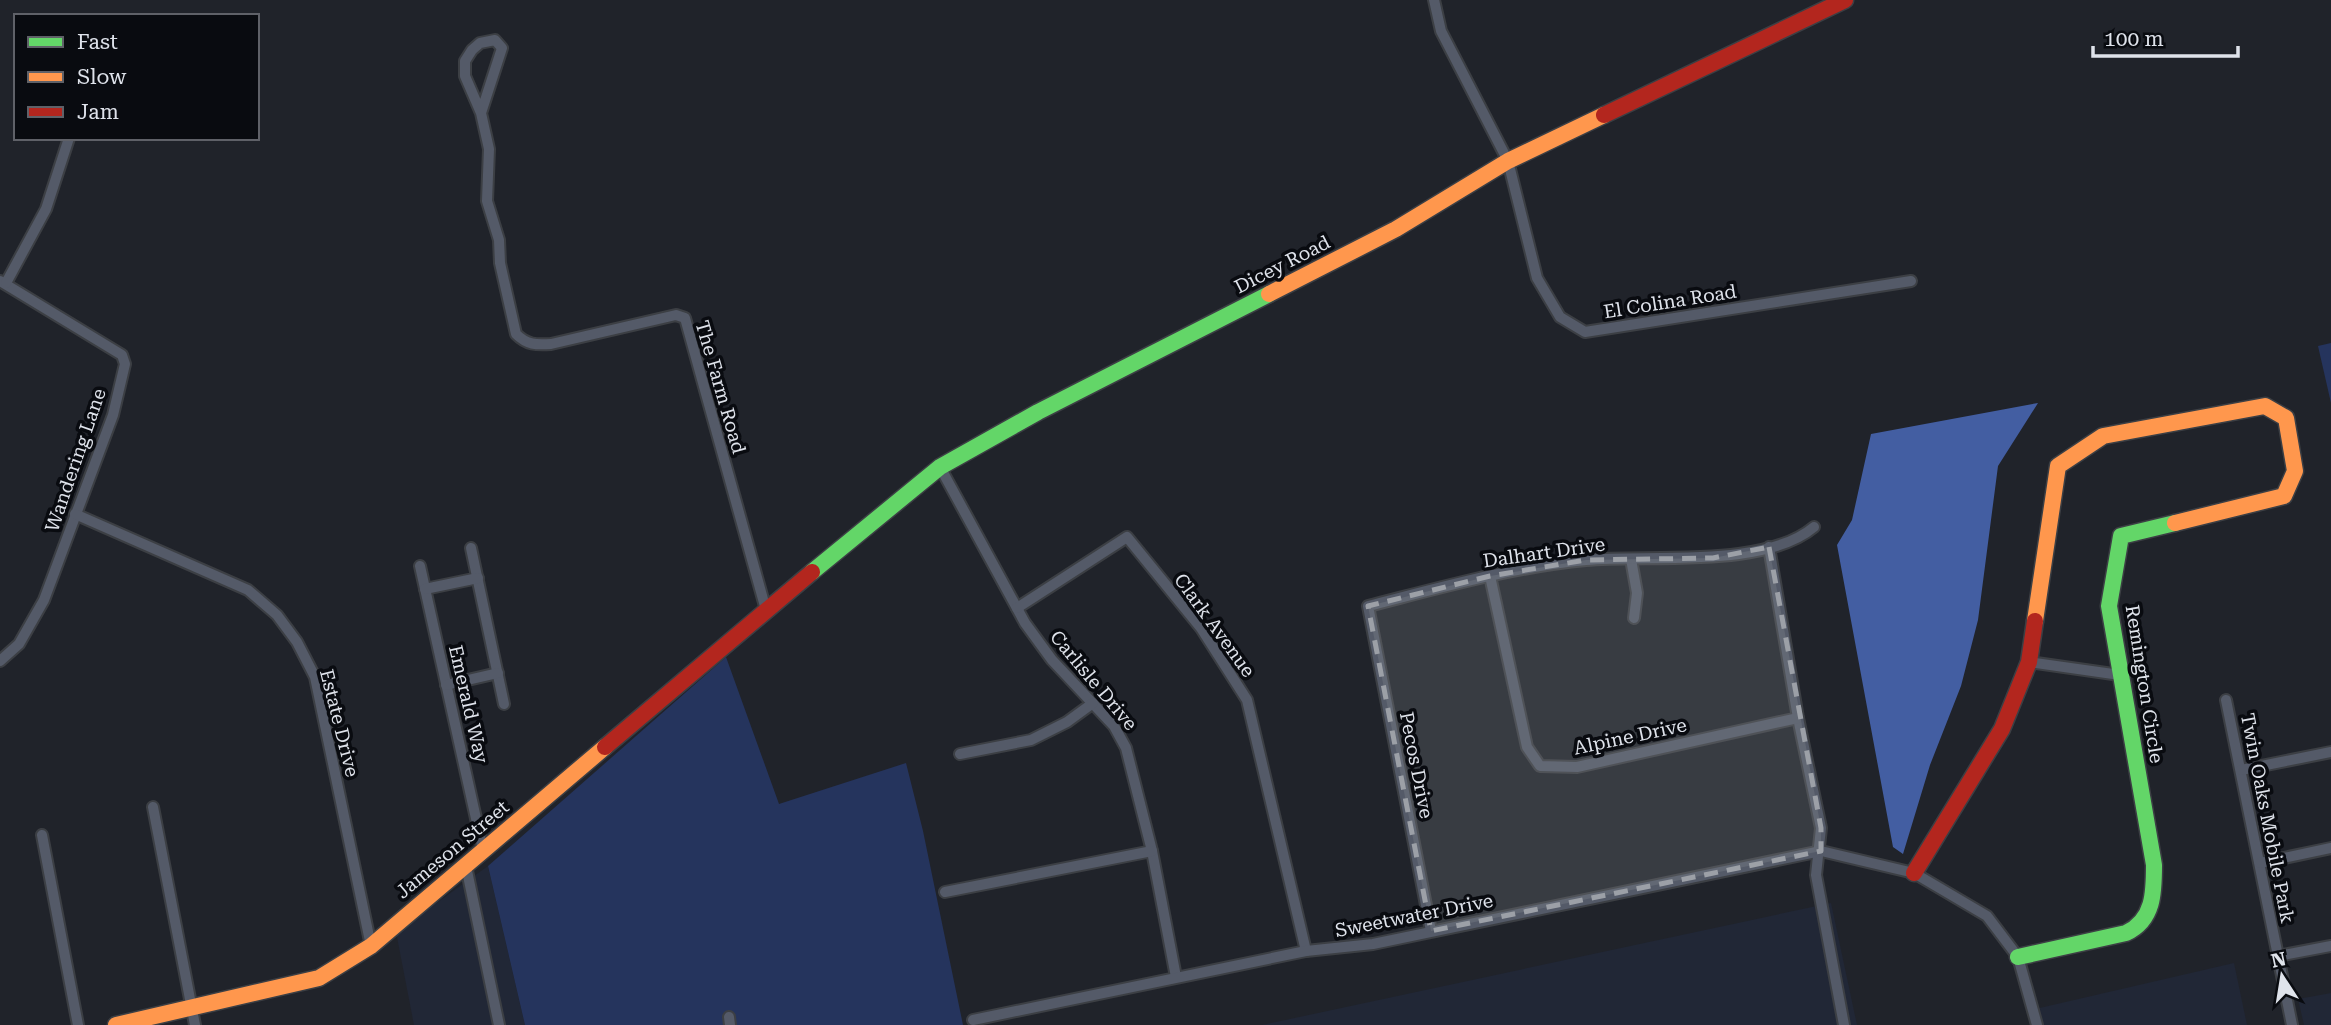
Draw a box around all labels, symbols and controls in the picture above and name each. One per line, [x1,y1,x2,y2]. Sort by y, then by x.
legend [14,14,259,140]
scale bar [2093,14,2238,58]
text: 100 m [2104,27,2164,51]
text: Fast [77,30,118,54]
text: Slow [77,65,127,89]
text: Jam [77,100,119,124]
street label: Dicey Road [1231,231,1334,298]
street label: El Colina Road [1602,280,1738,323]
street label: The Farm Road [690,318,751,456]
street label: Wandering Lane [40,385,111,535]
street label: Dalhart Drive [1482,533,1607,572]
street label: Clark Avenue [1169,569,1260,682]
street label: Remington Circle [2121,603,2168,765]
street label: Carlisle Drive [1045,626,1142,735]
street label: Emerald Way [444,643,493,766]
street label: Estate Drive [315,667,364,779]
street label: Pecos Drive [1395,710,1438,820]
street label: Twin Oaks Mobile Park [2236,711,2299,925]
street label: Alpine Drive [1571,713,1689,760]
street label: Jameson Street [391,795,514,903]
street label: Sweetwater Drive [1333,889,1495,942]
north arrow [2247,941,2317,1011]
text: N [2269,947,2288,973]

